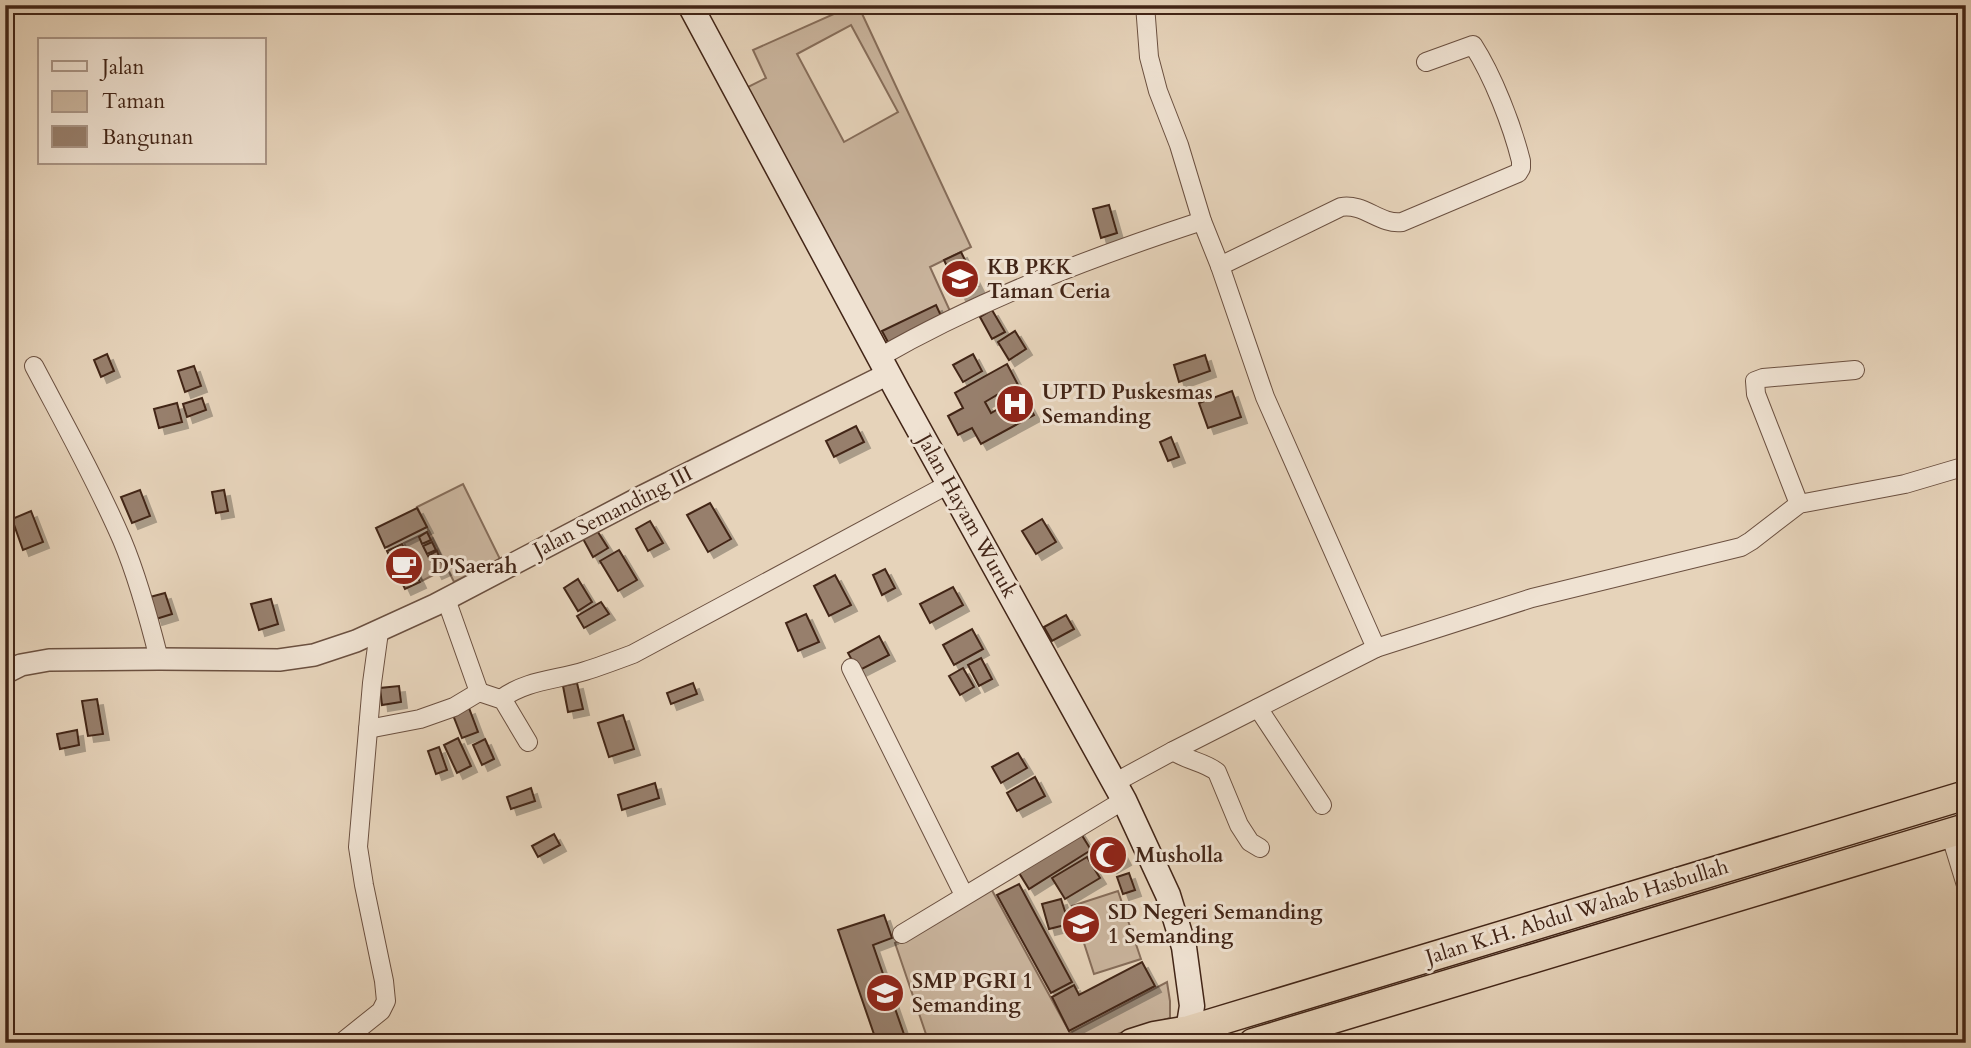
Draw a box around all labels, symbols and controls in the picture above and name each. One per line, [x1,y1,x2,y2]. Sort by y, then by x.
legend [38,38,266,164]
text: Jalan [99,53,145,82]
text: Taman [102,87,165,116]
text: Bangunan [102,123,194,152]
place label: KB PKK Taman Ceria [987,253,1111,306]
school or university icon: KB PKK Taman Ceria [939,258,981,300]
place label: UPTD Puskesmas Semanding [1042,378,1213,431]
hospital icon: UPTD Puskesmas Semanding [994,383,1036,425]
street label: Jalan Hayam Wuruk [908,426,1025,604]
street label: Jalan Semanding III [526,459,698,566]
cafe icon: D'Saerah [383,545,425,587]
place label: D'Saerah [431,552,518,581]
mosque icon: Musholla [1087,834,1129,876]
place label: Musholla [1135,841,1224,870]
street label: Jalan K.H. Abdul Wahab Hasbullah [1419,852,1732,973]
place label: SD Negeri Semanding 1 Semanding [1108,898,1323,951]
school or university icon: SD Negeri Semanding 1 Semanding [1060,903,1102,945]
place label: SMP PGRI 1 Semanding [912,967,1033,1020]
school or university icon: SMP PGRI 1 Semanding [864,972,906,1014]

